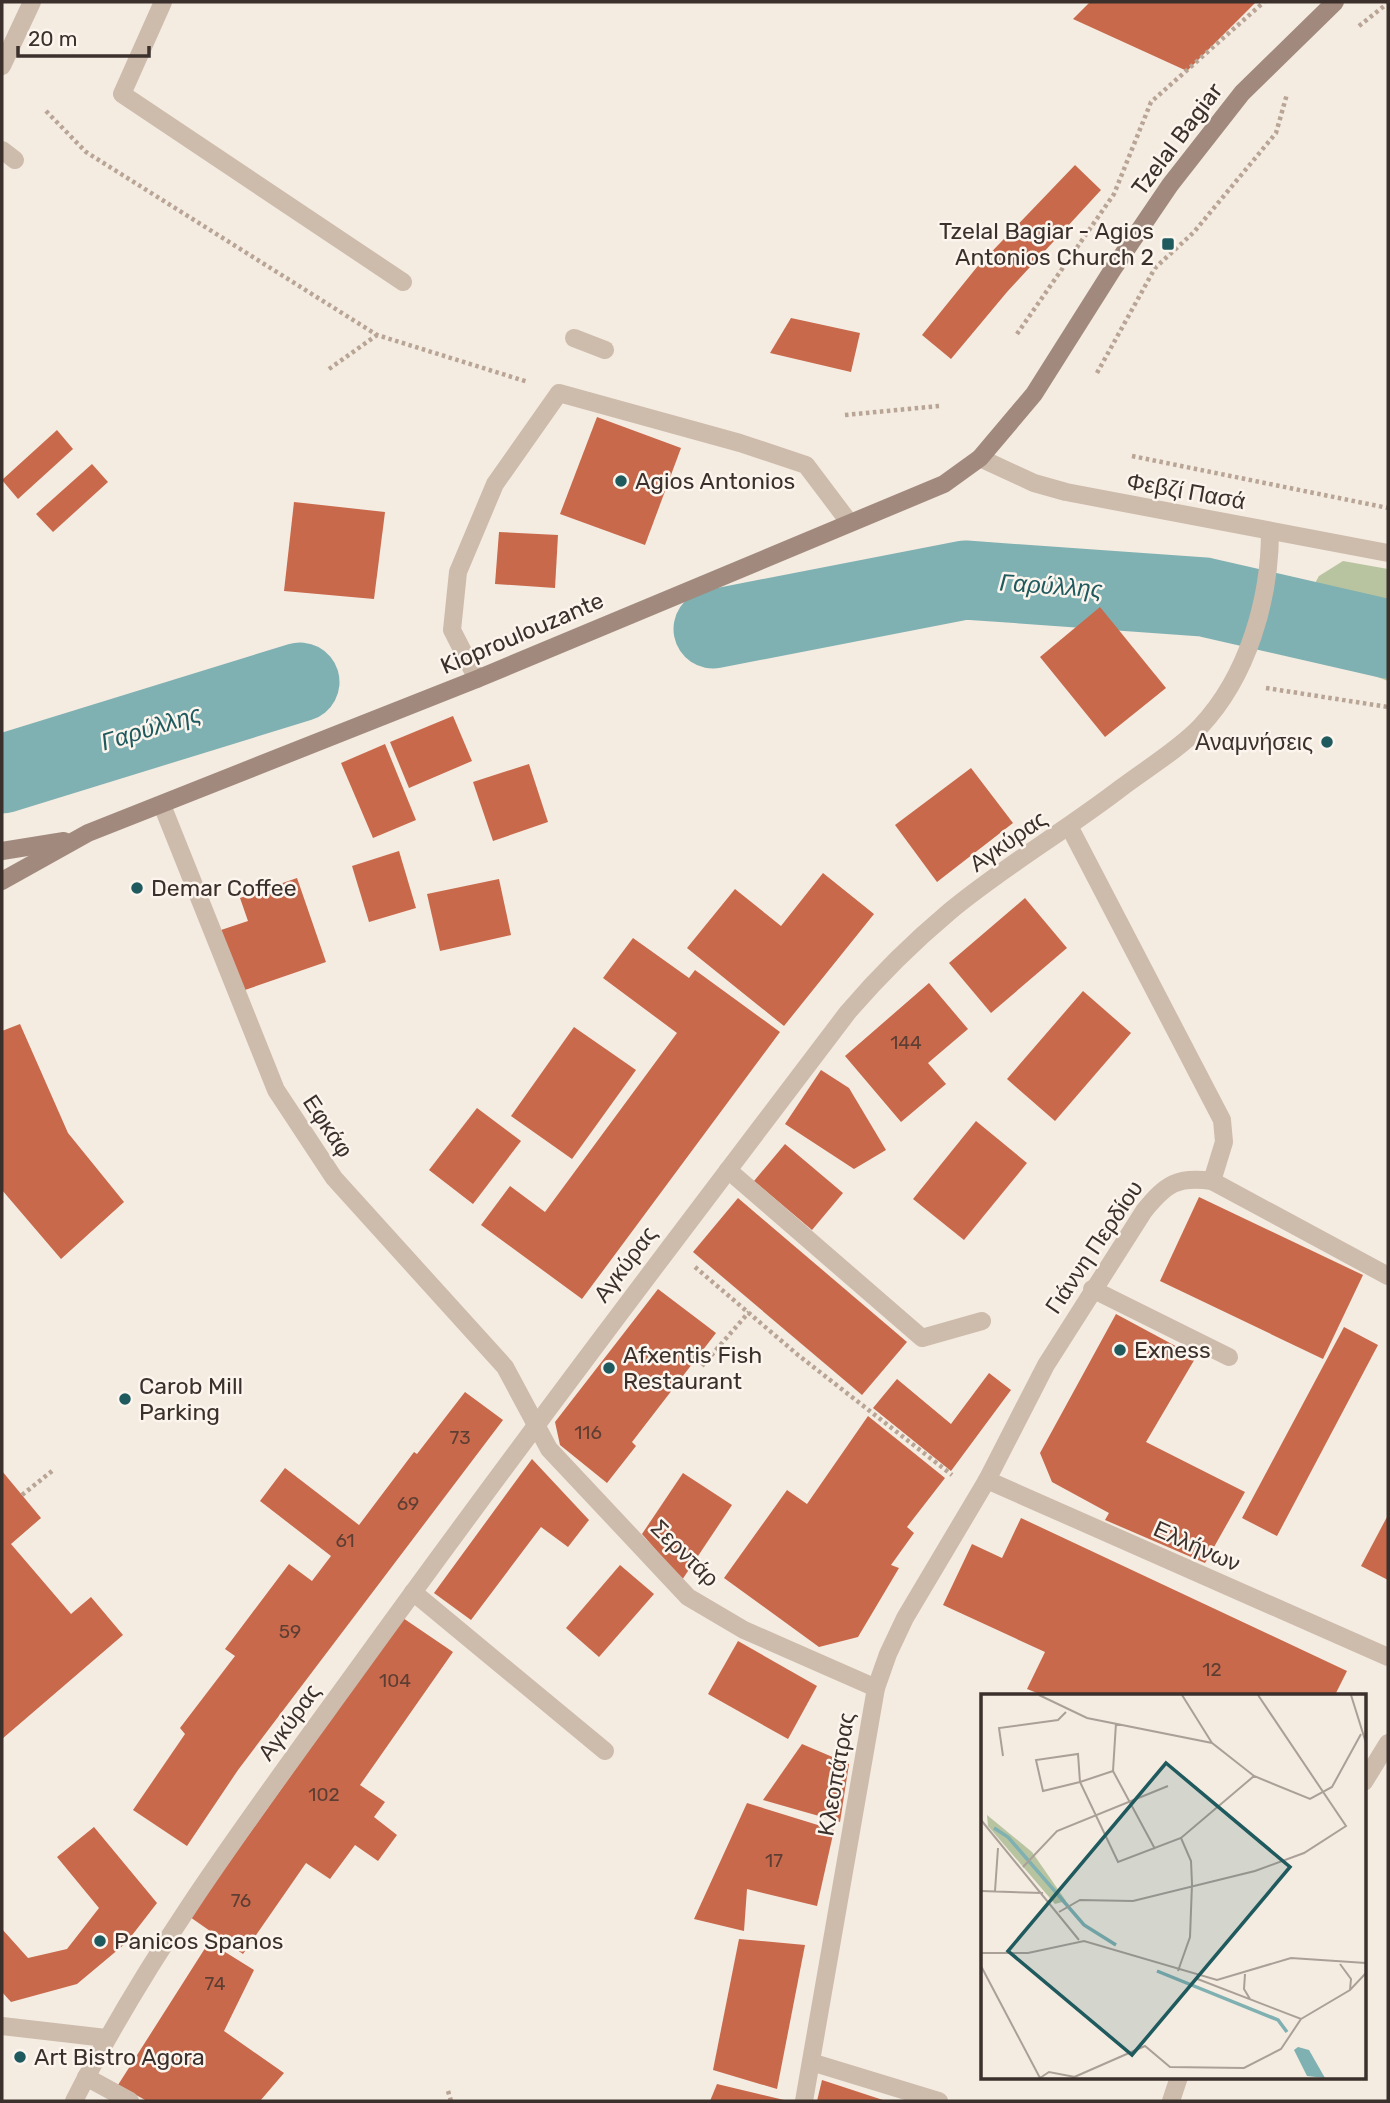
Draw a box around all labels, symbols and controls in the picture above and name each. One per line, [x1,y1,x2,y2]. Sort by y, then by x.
scale bar [18,14,149,58]
text: 20 m [28,26,77,51]
street label: Tzelal Bagiar [1125,77,1229,201]
place label: Tzelal Bagiar - Agios Antonios Church 2 [939,217,1154,271]
marker: Tzelal Bagiar - Agios Antonios Church 2 [1160,236,1176,252]
place label: Agios Antonios [635,467,795,495]
street label: Φεβζί Πασά [1124,467,1248,515]
marker: Agios Antonios [613,473,629,489]
water label: Γαρύλλης [999,568,1104,604]
street label: Kioproulouzante [436,586,608,680]
water label: Γαρύλλης [98,699,205,756]
place label: Αναμνήσεις [1195,728,1313,756]
marker: Αναμνήσεις [1319,734,1335,750]
street label: Αγκύρας [964,804,1052,878]
place label: Demar Coffee [151,874,297,902]
marker: Demar Coffee [129,880,145,896]
house number: 144 [890,1031,922,1054]
street label: Εφκάφ [297,1089,359,1163]
street label: Γιάννη Περδίου [1039,1175,1149,1319]
street label: Αγκύρας [587,1220,663,1308]
place label: Exness [1134,1336,1211,1364]
place label: Afxentis Fish Restaurant [623,1341,762,1395]
marker: Exness [1112,1342,1128,1358]
marker: Afxentis Fish Restaurant [601,1360,617,1376]
place label: Carob Mill Parking [139,1372,243,1426]
marker: Carob Mill Parking [117,1391,133,1407]
house number: 116 [574,1421,602,1444]
house number: 73 [449,1426,471,1449]
house number: 69 [397,1492,419,1515]
street label: Σερντάρ [645,1514,725,1592]
street label: Ελλήνων [1149,1514,1245,1578]
house number: 61 [335,1529,355,1552]
house number: 59 [279,1620,301,1643]
house number: 12 [1202,1658,1222,1681]
house number: 104 [379,1669,411,1692]
street label: Αγκύρας [252,1678,326,1766]
inset map [981,1694,1366,2078]
street label: Κλεοπάτρας [811,1710,861,1838]
house number: 102 [308,1783,340,1806]
house number: 17 [765,1849,783,1872]
house number: 76 [231,1889,251,1912]
place label: Panicos Spanos [114,1927,284,1955]
marker: Panicos Spanos [92,1933,108,1949]
house number: 74 [205,1972,226,1995]
place label: Art Bistro Agora [34,2043,205,2071]
marker: Art Bistro Agora [12,2049,28,2065]

